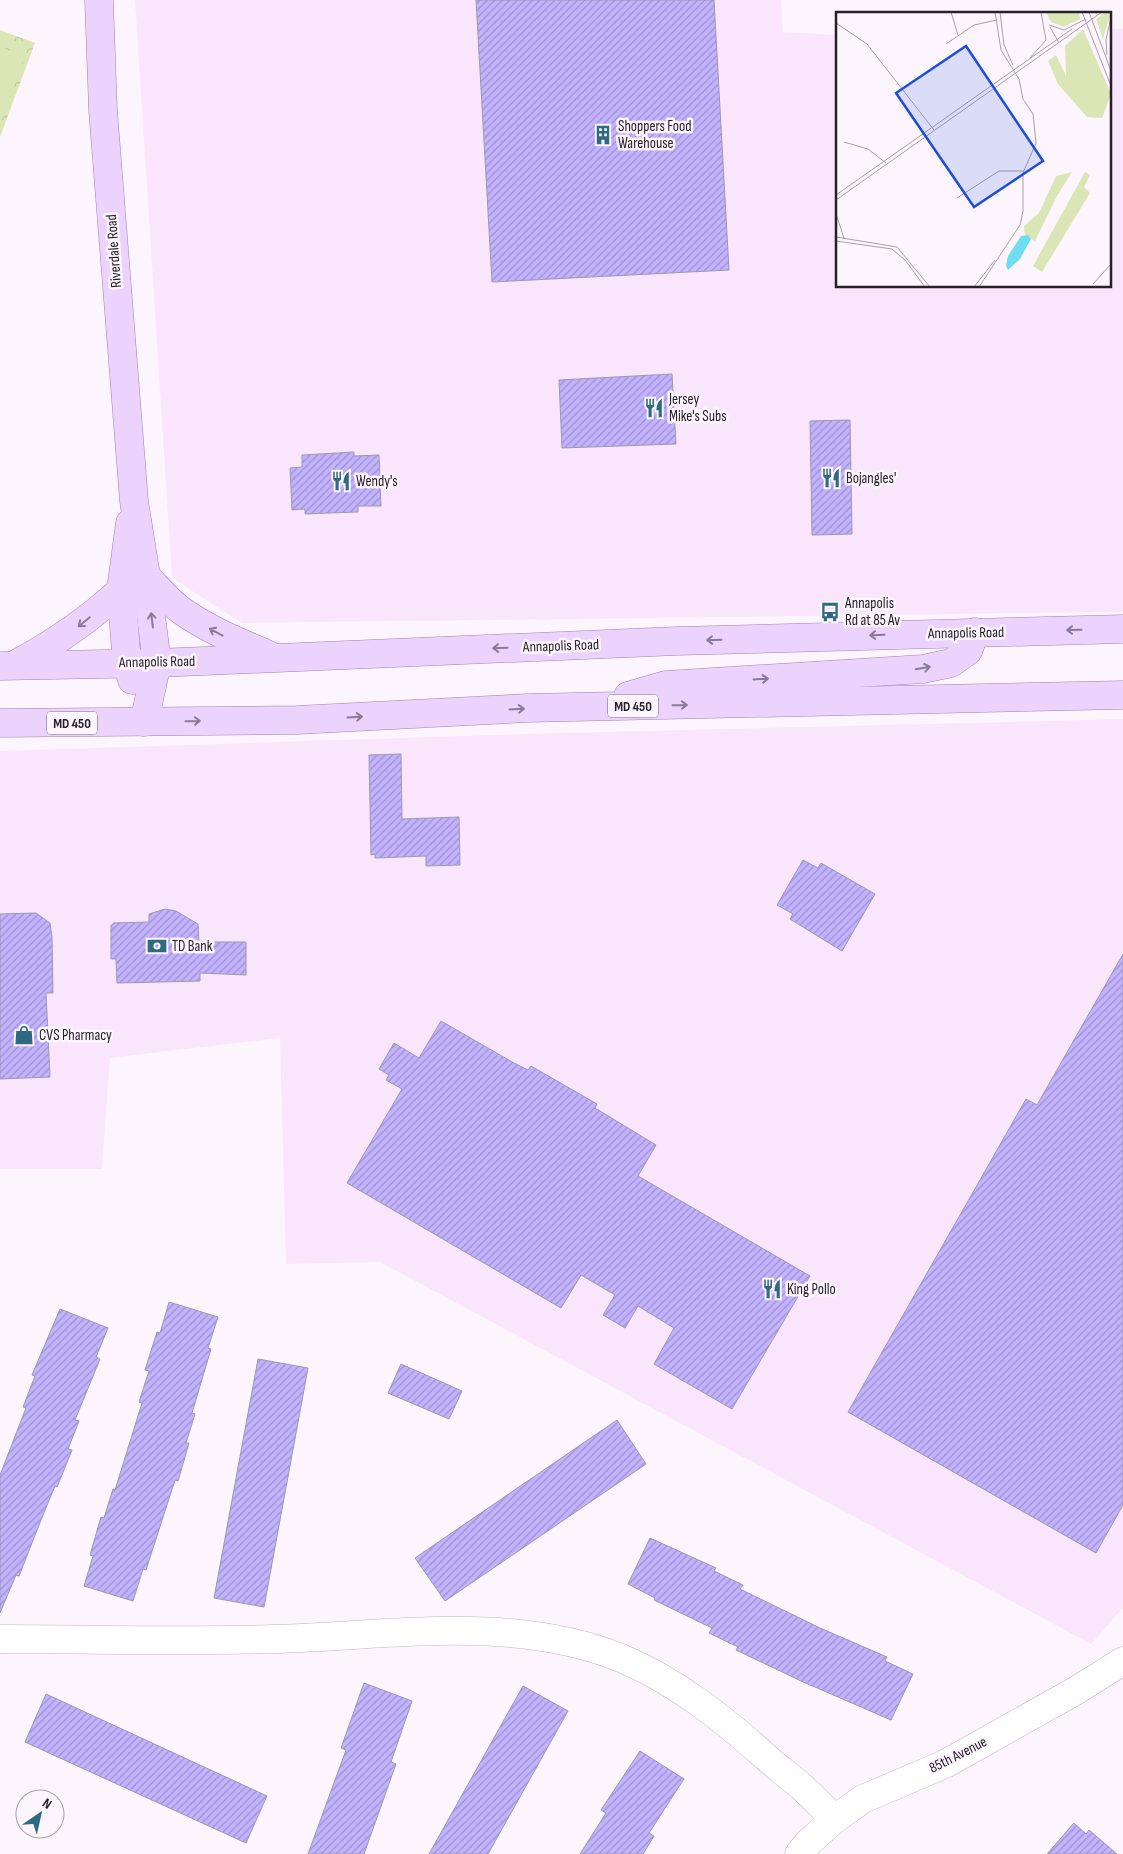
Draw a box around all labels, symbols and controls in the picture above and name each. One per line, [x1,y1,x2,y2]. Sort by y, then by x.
inset map [836,12,1110,288]
place label: Shoppers Food Warehouse [618,117,692,153]
building icon: Shoppers Food Warehouse [592,124,614,146]
street label: Riverdale Road [102,214,126,288]
place label: Jersey Mike's Subs [668,390,727,426]
restaurant icon: Jersey Mike's Subs [643,397,665,419]
restaurant icon: Bojangles' [820,467,842,489]
place label: Bojangles' [846,469,896,488]
restaurant icon: Wendy's [330,470,352,492]
place label: Wendy's [356,472,398,491]
place label: Annapolis Rd at 85 Av [844,594,900,630]
bus stop icon: Annapolis Rd at 85 Av [819,601,841,623]
one-way arrow [147,612,157,628]
one-way arrow [78,617,91,628]
street label: Annapolis Road [927,623,1004,643]
one-way arrow [210,626,224,636]
one-way arrow [1067,626,1083,635]
one-way arrow [869,631,885,640]
street label: Annapolis Road [521,635,600,657]
one-way arrow [707,635,723,645]
one-way arrow [492,643,508,653]
street label: Annapolis Road [118,652,195,672]
one-way arrow [915,663,931,673]
one-way arrow [753,674,769,683]
road number: MD 450 [608,694,658,718]
one-way arrow [671,700,687,709]
one-way arrow [509,704,525,713]
road number: MD 450 [47,711,97,734]
one-way arrow [347,713,363,722]
one-way arrow [184,717,200,726]
bank icon: TD Bank [146,935,168,957]
place label: TD Bank [172,937,213,956]
shop icon: CVS Pharmacy [13,1024,35,1046]
place label: CVS Pharmacy [39,1026,112,1045]
restaurant icon: King Pollo [761,1278,783,1300]
place label: King Pollo [787,1280,836,1299]
street label: 85th Avenue [926,1732,990,1778]
north arrow [15,1789,65,1839]
text: N [39,1794,55,1813]

